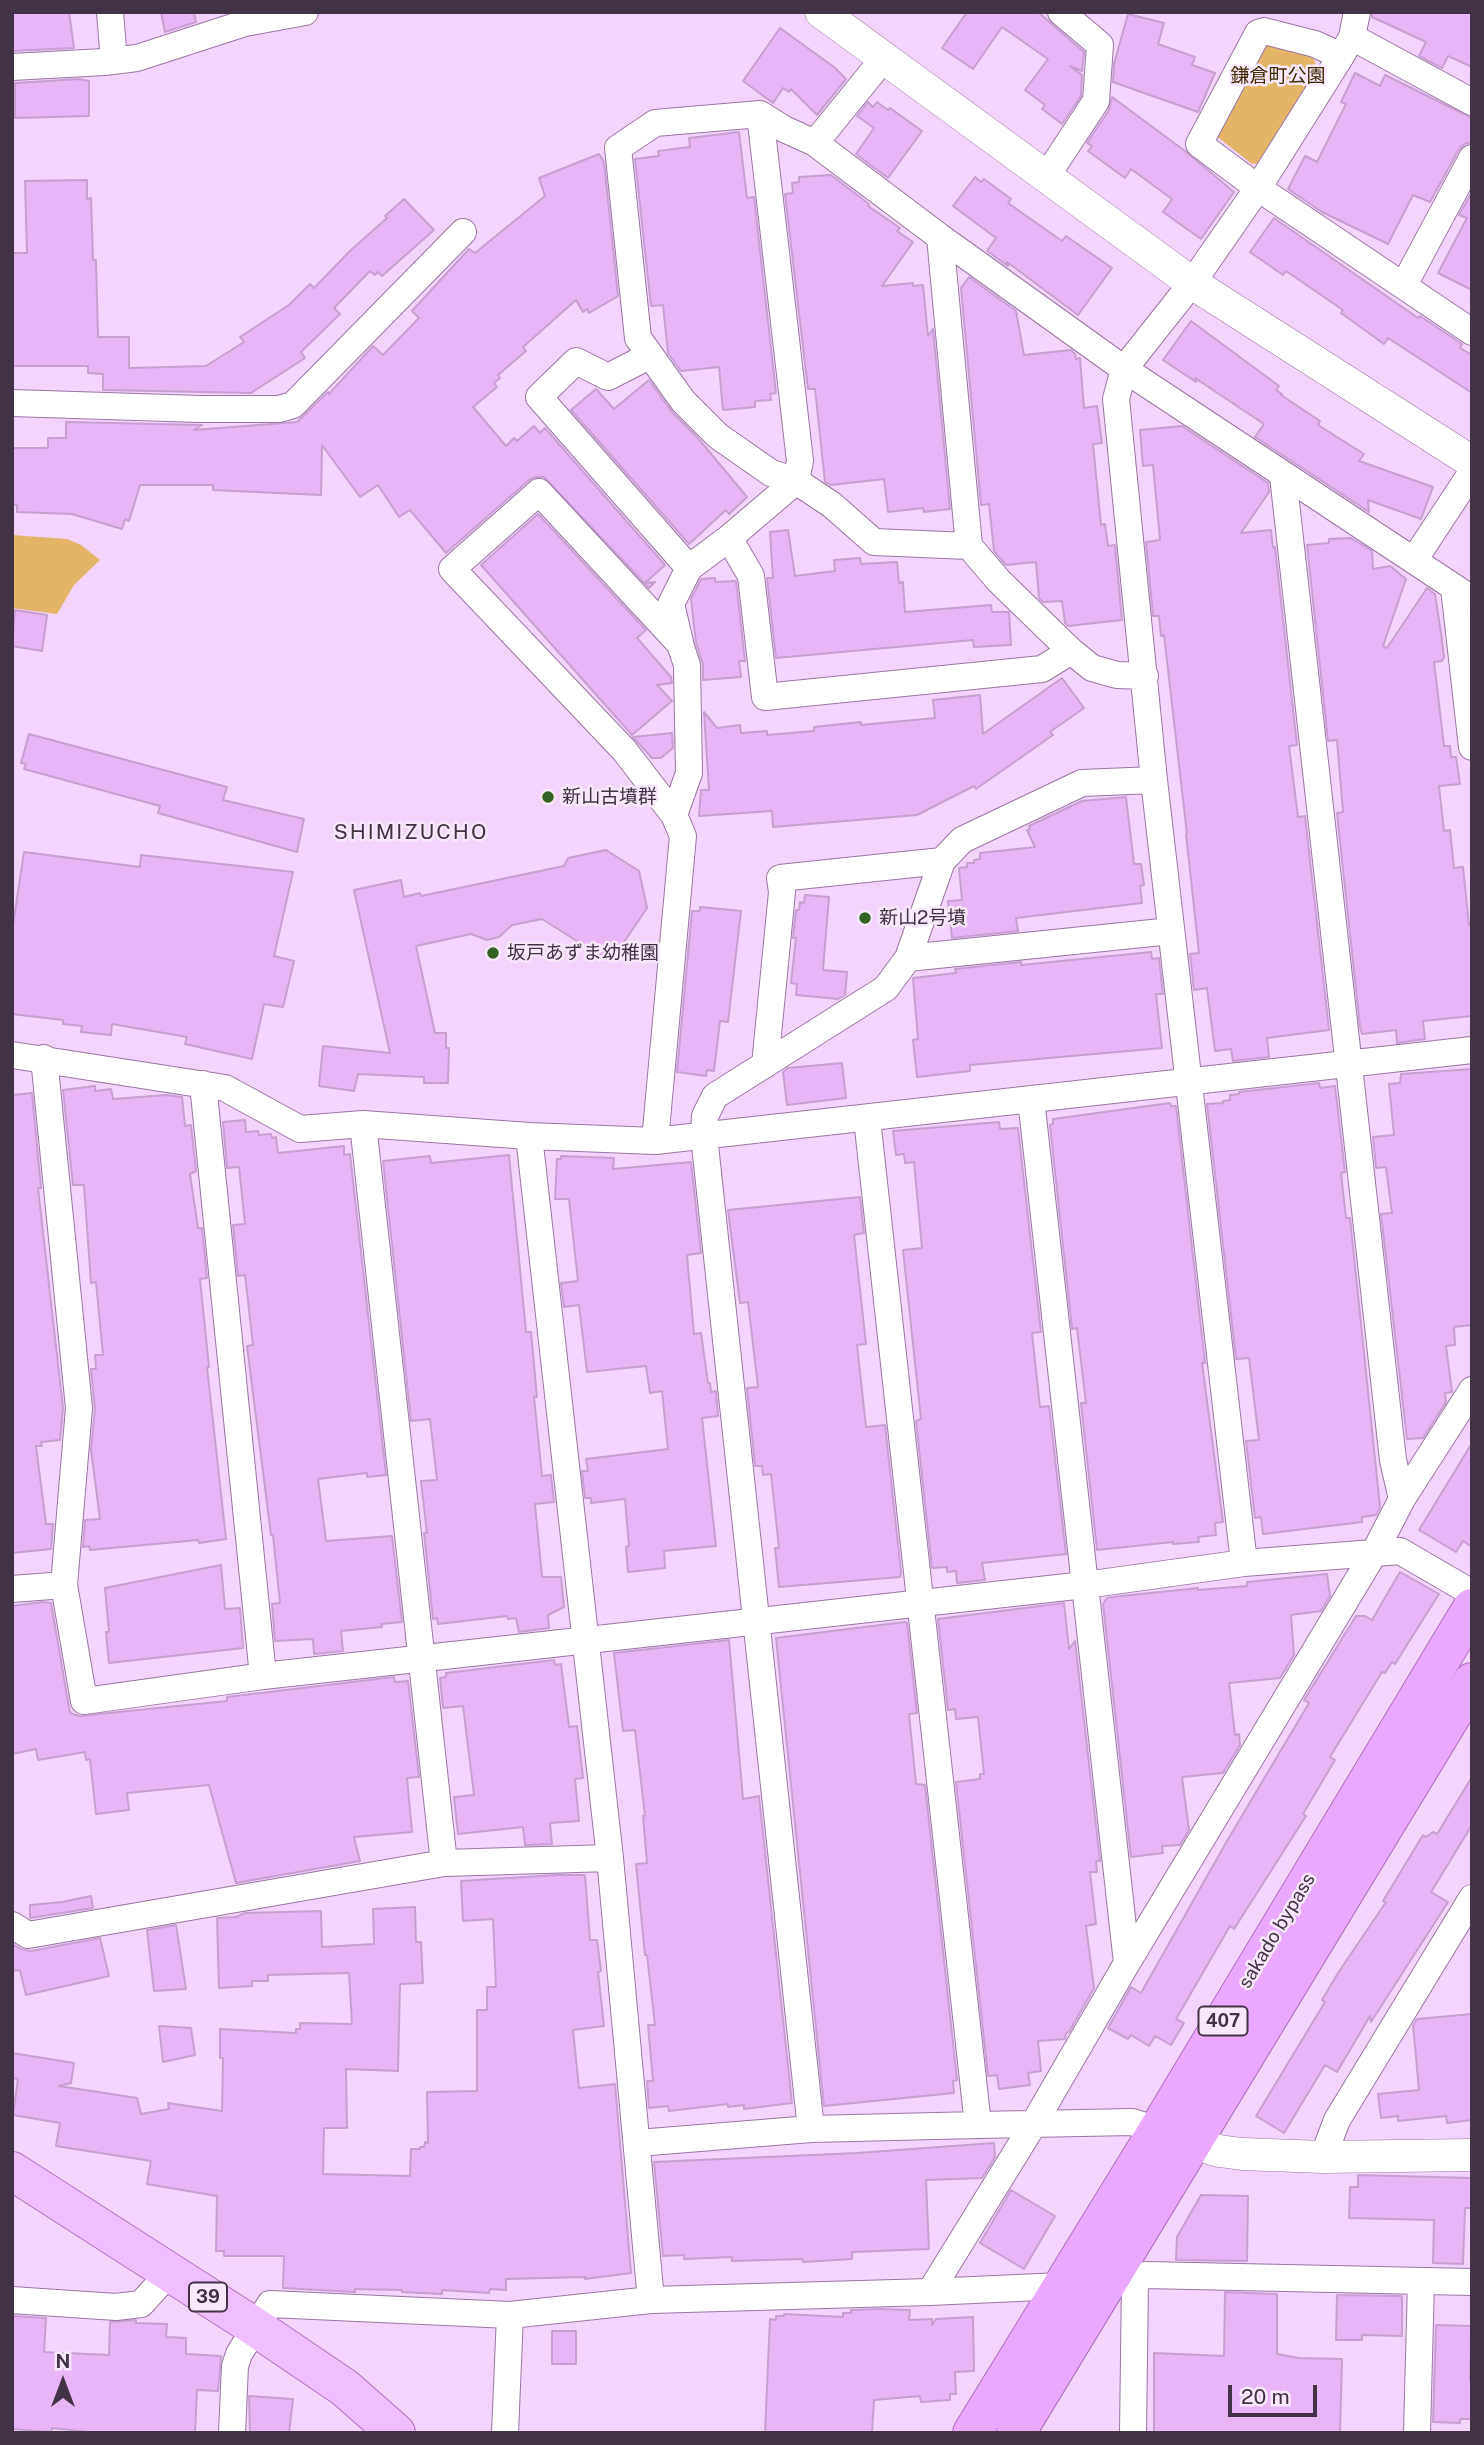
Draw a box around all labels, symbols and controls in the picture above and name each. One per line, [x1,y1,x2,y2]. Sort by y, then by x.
park label: 鎌倉町公園 [1231,65,1325,87]
place label: 新山古墳群 [562,786,657,808]
marker: 新山古墳群 [540,789,556,805]
district label: SHIMIZUCHO [335,820,487,846]
place label: 新山2号墳 [879,907,966,929]
marker: 新山2号墳 [857,910,873,926]
place label: 坂戸あずま幼稚園 [507,942,659,964]
marker: 坂戸あずま幼稚園 [485,945,501,961]
street label: sakado bypass [1234,1869,1320,1993]
road number: 407 [1198,2007,1248,2036]
road number: 39 [189,2283,227,2312]
north arrow [28,2347,98,2417]
text: N [56,2350,70,2372]
scale bar [1232,2372,1321,2416]
text: 20 m [1241,2384,1290,2409]

